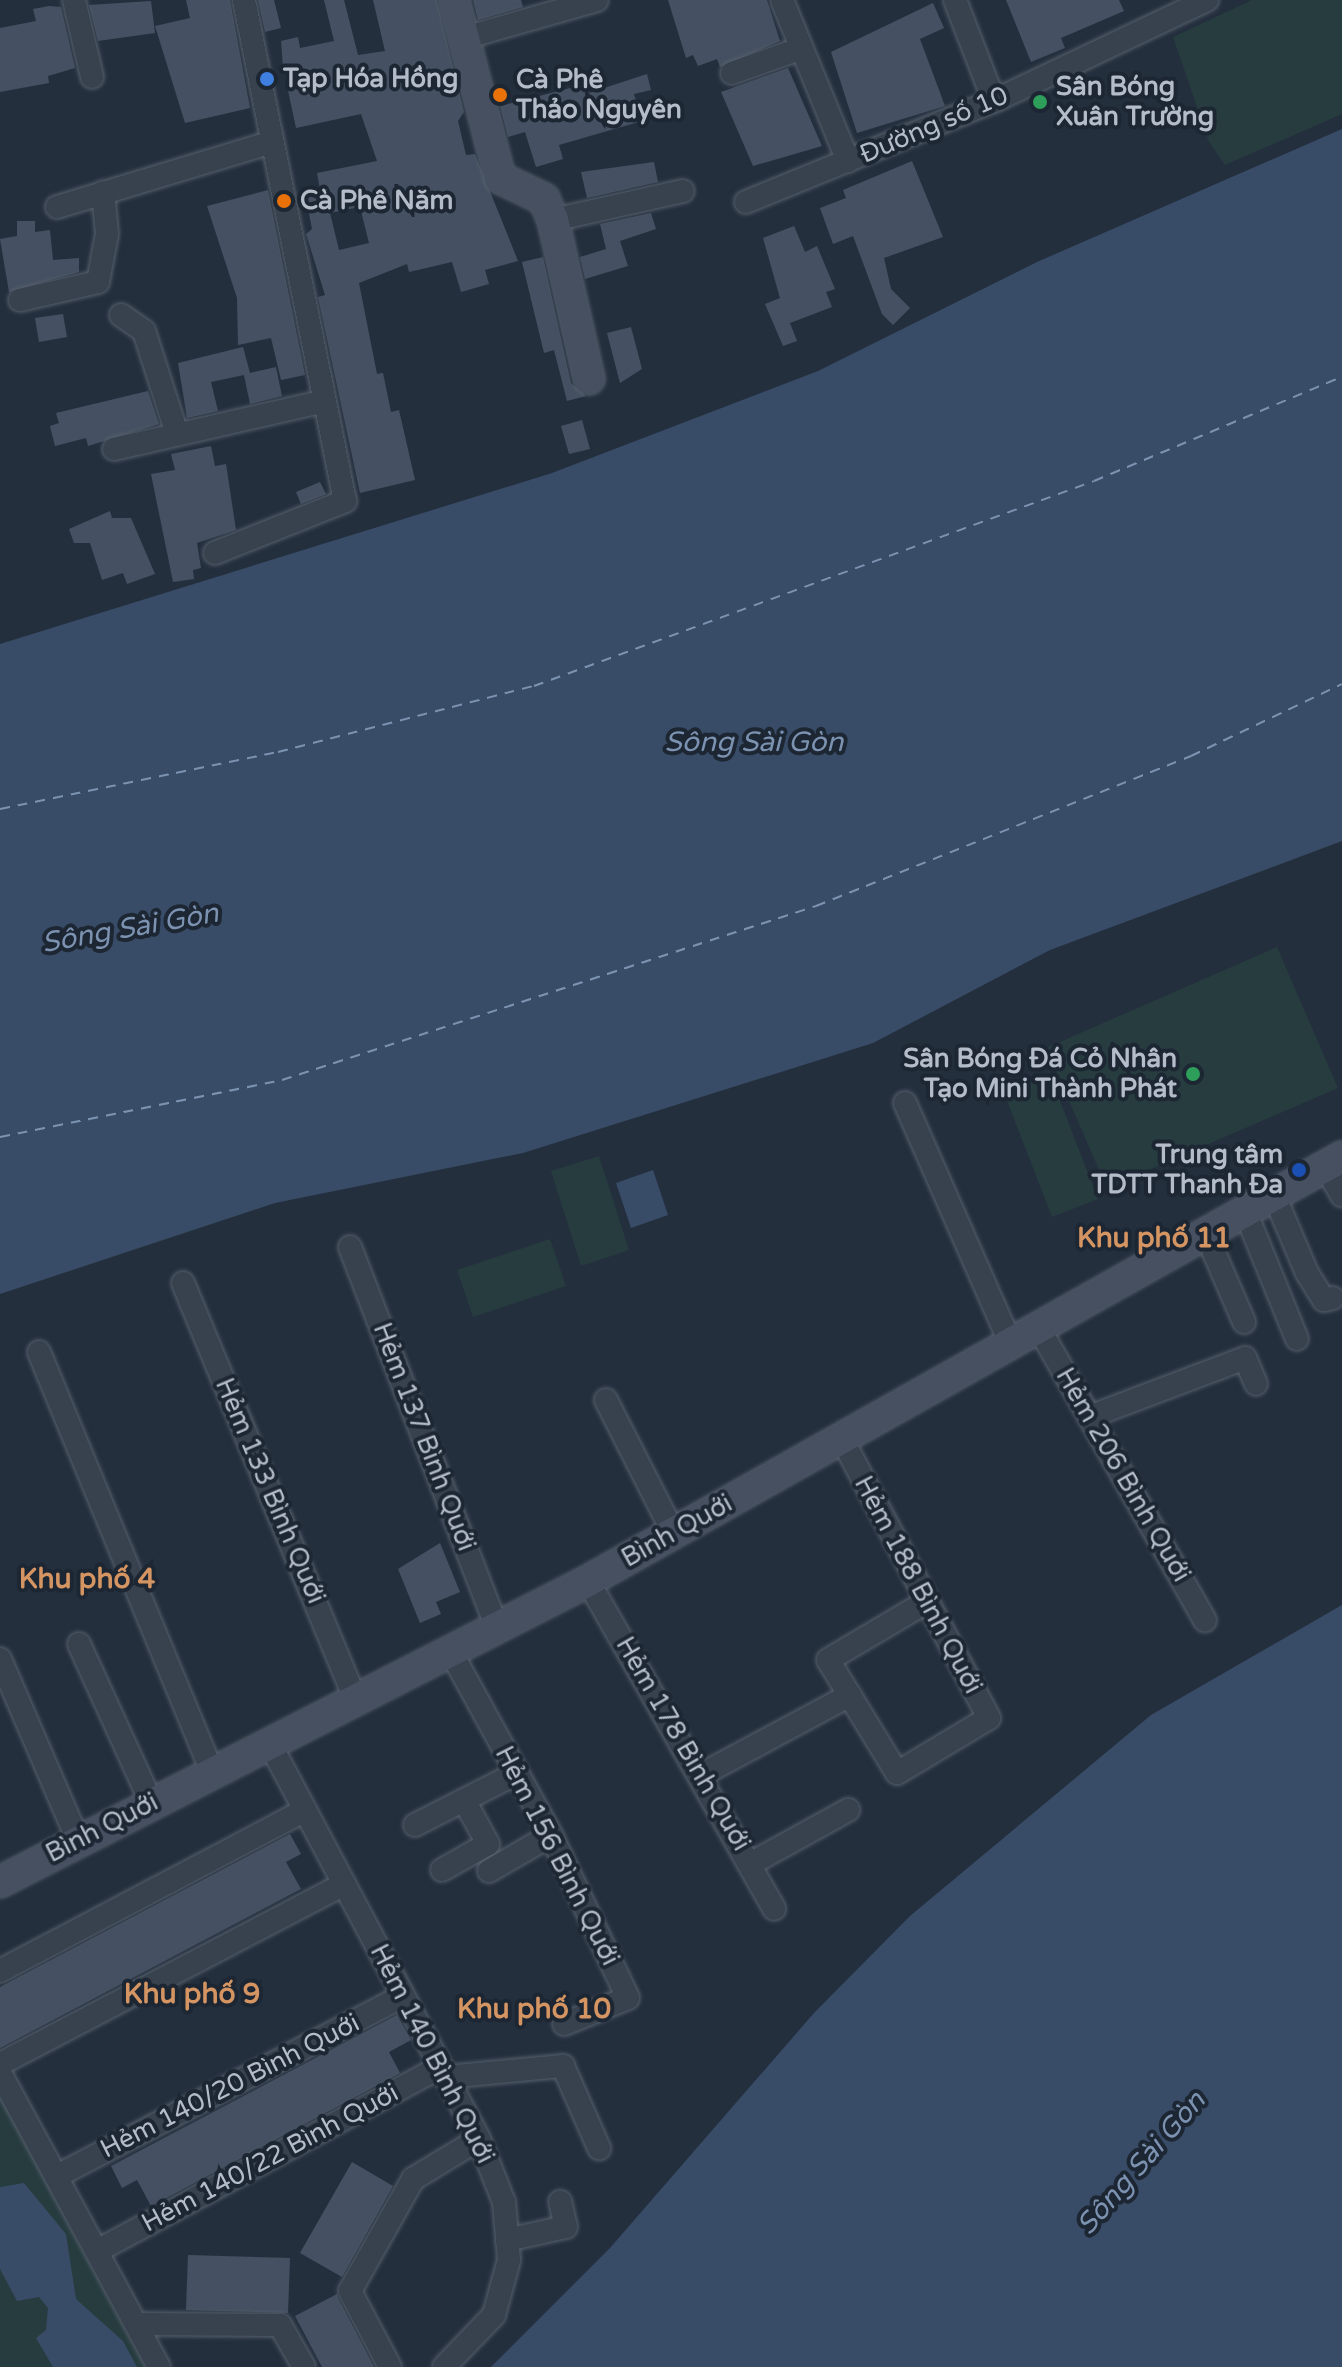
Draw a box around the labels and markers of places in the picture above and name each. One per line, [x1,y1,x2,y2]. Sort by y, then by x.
place label: Tạp Hóa Hồng [283,63,458,95]
place label: Cà Phê Thảo Nguyên [516,64,682,126]
marker: Tạp Hóa Hồng [258,70,276,88]
place label: Sân Bóng Xuân Trường [1056,71,1214,132]
marker: Cà Phê Thảo Nguyên [491,86,509,104]
marker: Sân Bóng Xuân Trường [1031,93,1049,111]
place label: Cà Phê Năm [300,185,453,217]
marker: Cà Phê Năm [275,192,293,210]
place label: Sân Bóng Đá Cỏ Nhân Tạo Mini Thành Phát [903,1043,1177,1104]
marker: Sân Bóng Đá Cỏ Nhân Tạo Mini Thành Phát [1184,1065,1202,1083]
place label: Trung tâm TDTT Thanh Đa [1091,1139,1283,1200]
marker: Trung tâm TDTT Thanh Đa [1290,1161,1308,1179]

